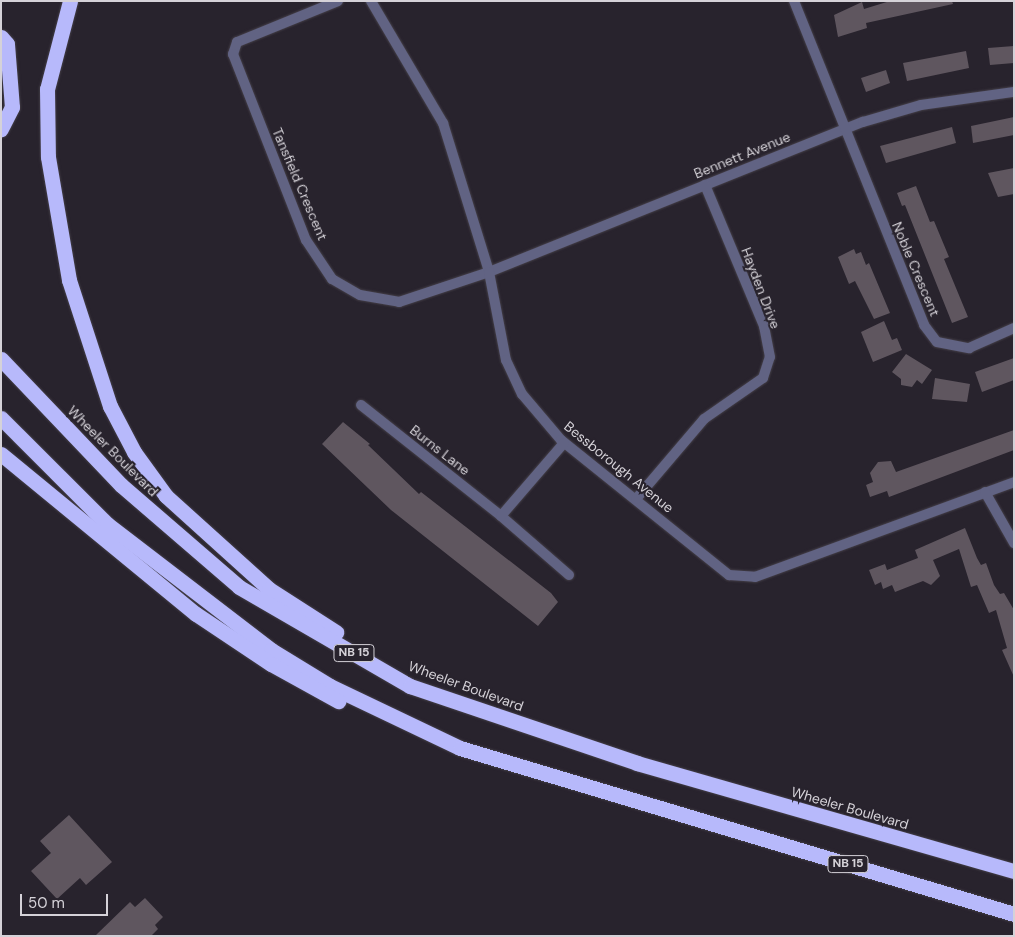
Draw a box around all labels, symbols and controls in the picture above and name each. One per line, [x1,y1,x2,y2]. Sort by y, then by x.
street label: Tansfield Crescent [269,125,331,243]
street label: Bennett Avenue [691,128,793,182]
street label: Noble Crescent [889,219,943,319]
street label: Hayden Drive [738,245,784,331]
street label: Wheeler Boulevard [64,402,162,500]
street label: Bessborough Avenue [561,418,677,516]
street label: Burns Lane [407,421,473,479]
road number: NB 15 [333,644,375,662]
street label: Wheeler Boulevard [406,657,526,715]
street label: Wheeler Boulevard [789,783,911,833]
road number: NB 15 [827,854,869,874]
scale bar [22,884,110,916]
text: 50 m [28,893,65,913]

